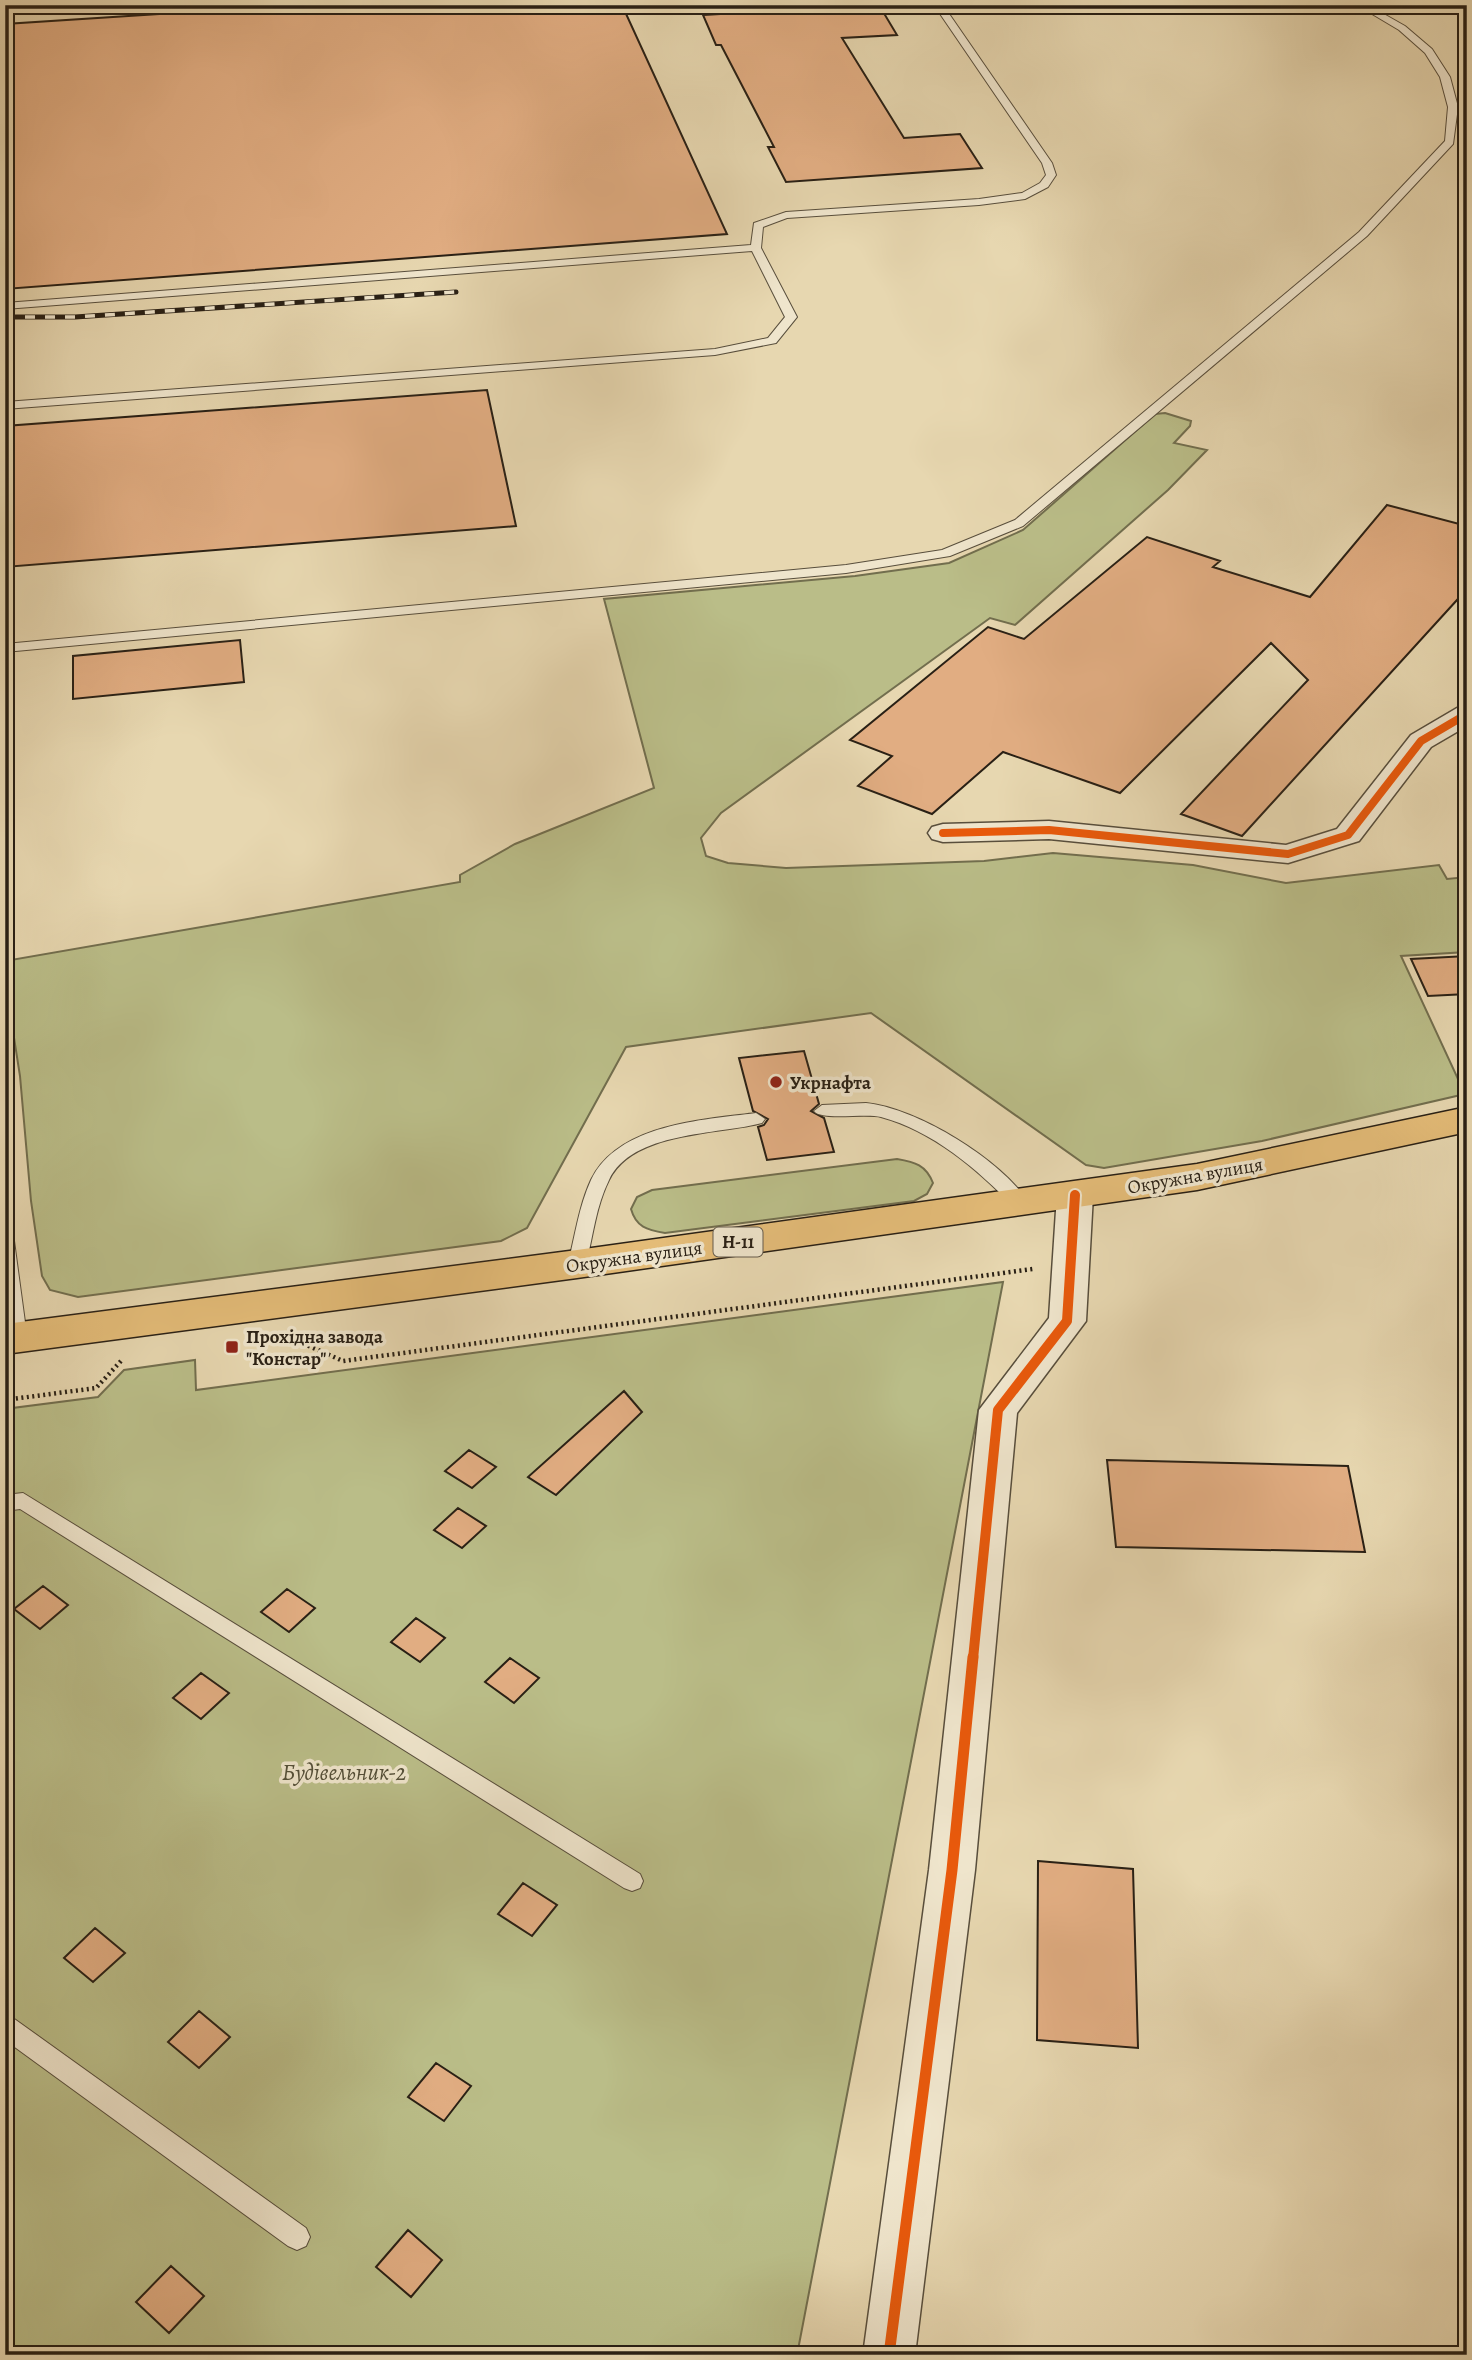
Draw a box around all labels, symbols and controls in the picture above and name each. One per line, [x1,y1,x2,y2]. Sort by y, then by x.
place label: Укрнафта [790,1070,872,1096]
marker: Укрнафта [768,1074,784,1090]
street label: Окружна вулиця [1125,1151,1265,1201]
road number: Н-11 [714,1227,762,1256]
street label: Окружна вулиця [564,1235,704,1279]
place label: Прохідна завода "Констар" [246,1324,384,1372]
marker: Прохідна завода "Констар" [224,1339,240,1355]
park label: Будівельник-2 [282,1757,406,1788]

